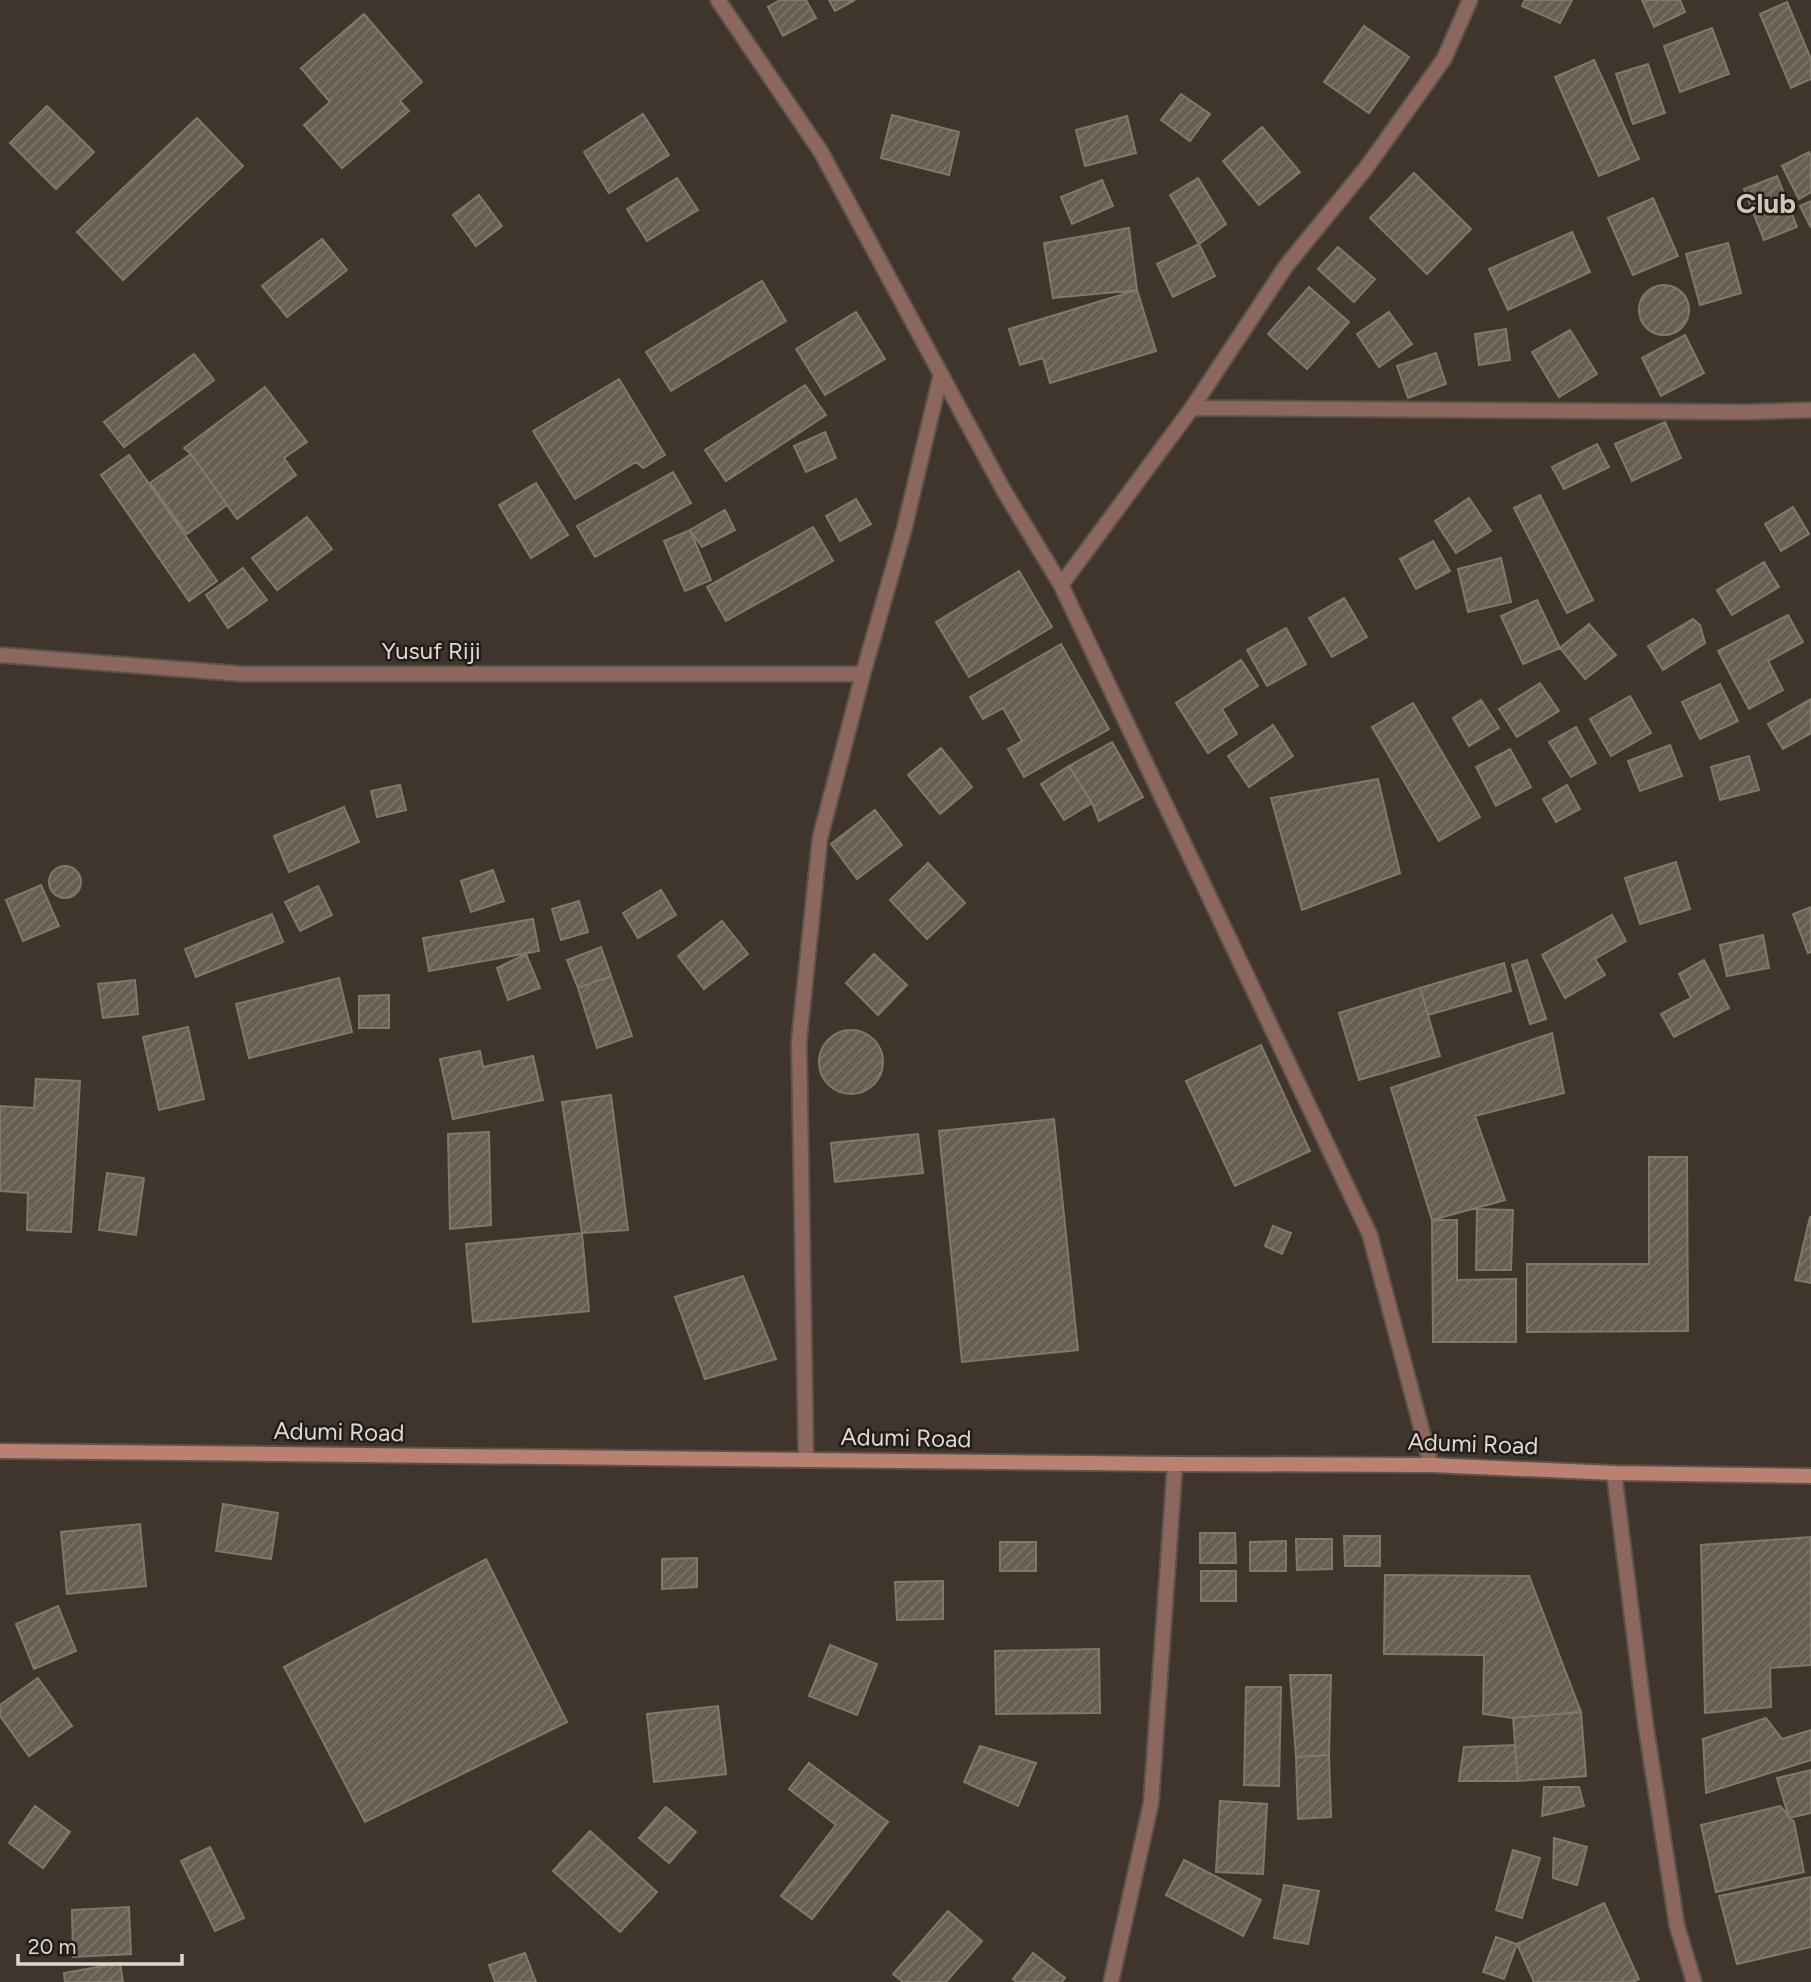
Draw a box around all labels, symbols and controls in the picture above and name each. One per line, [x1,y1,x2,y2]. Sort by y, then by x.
district label: Club [1736,186,1796,220]
street label: Yusuf Riji [381,636,481,665]
street label: Adumi Road [273,1416,405,1447]
street label: Adumi Road [840,1422,972,1453]
street label: Adumi Road [1407,1427,1539,1460]
scale bar [18,1923,182,1967]
text: 20 m [28,1934,76,1959]

